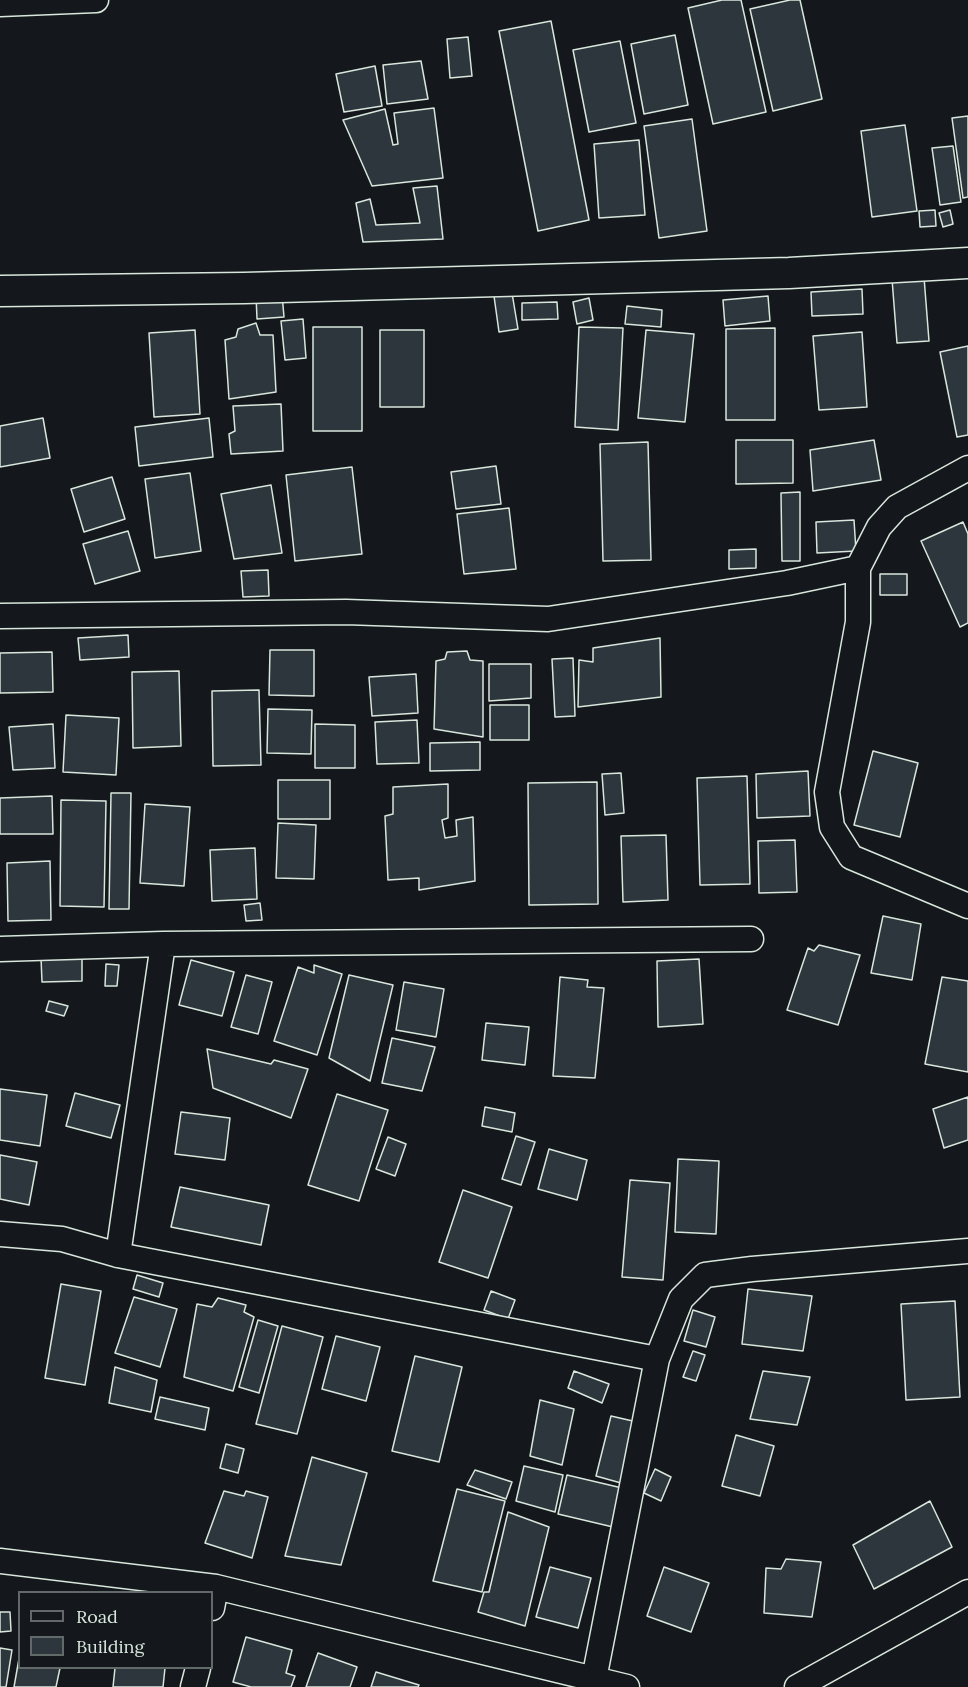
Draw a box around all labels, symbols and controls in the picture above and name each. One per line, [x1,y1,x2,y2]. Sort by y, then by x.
legend [18,1591,213,1669]
text: Road [76,1605,118,1628]
text: Building [76,1635,144,1658]

